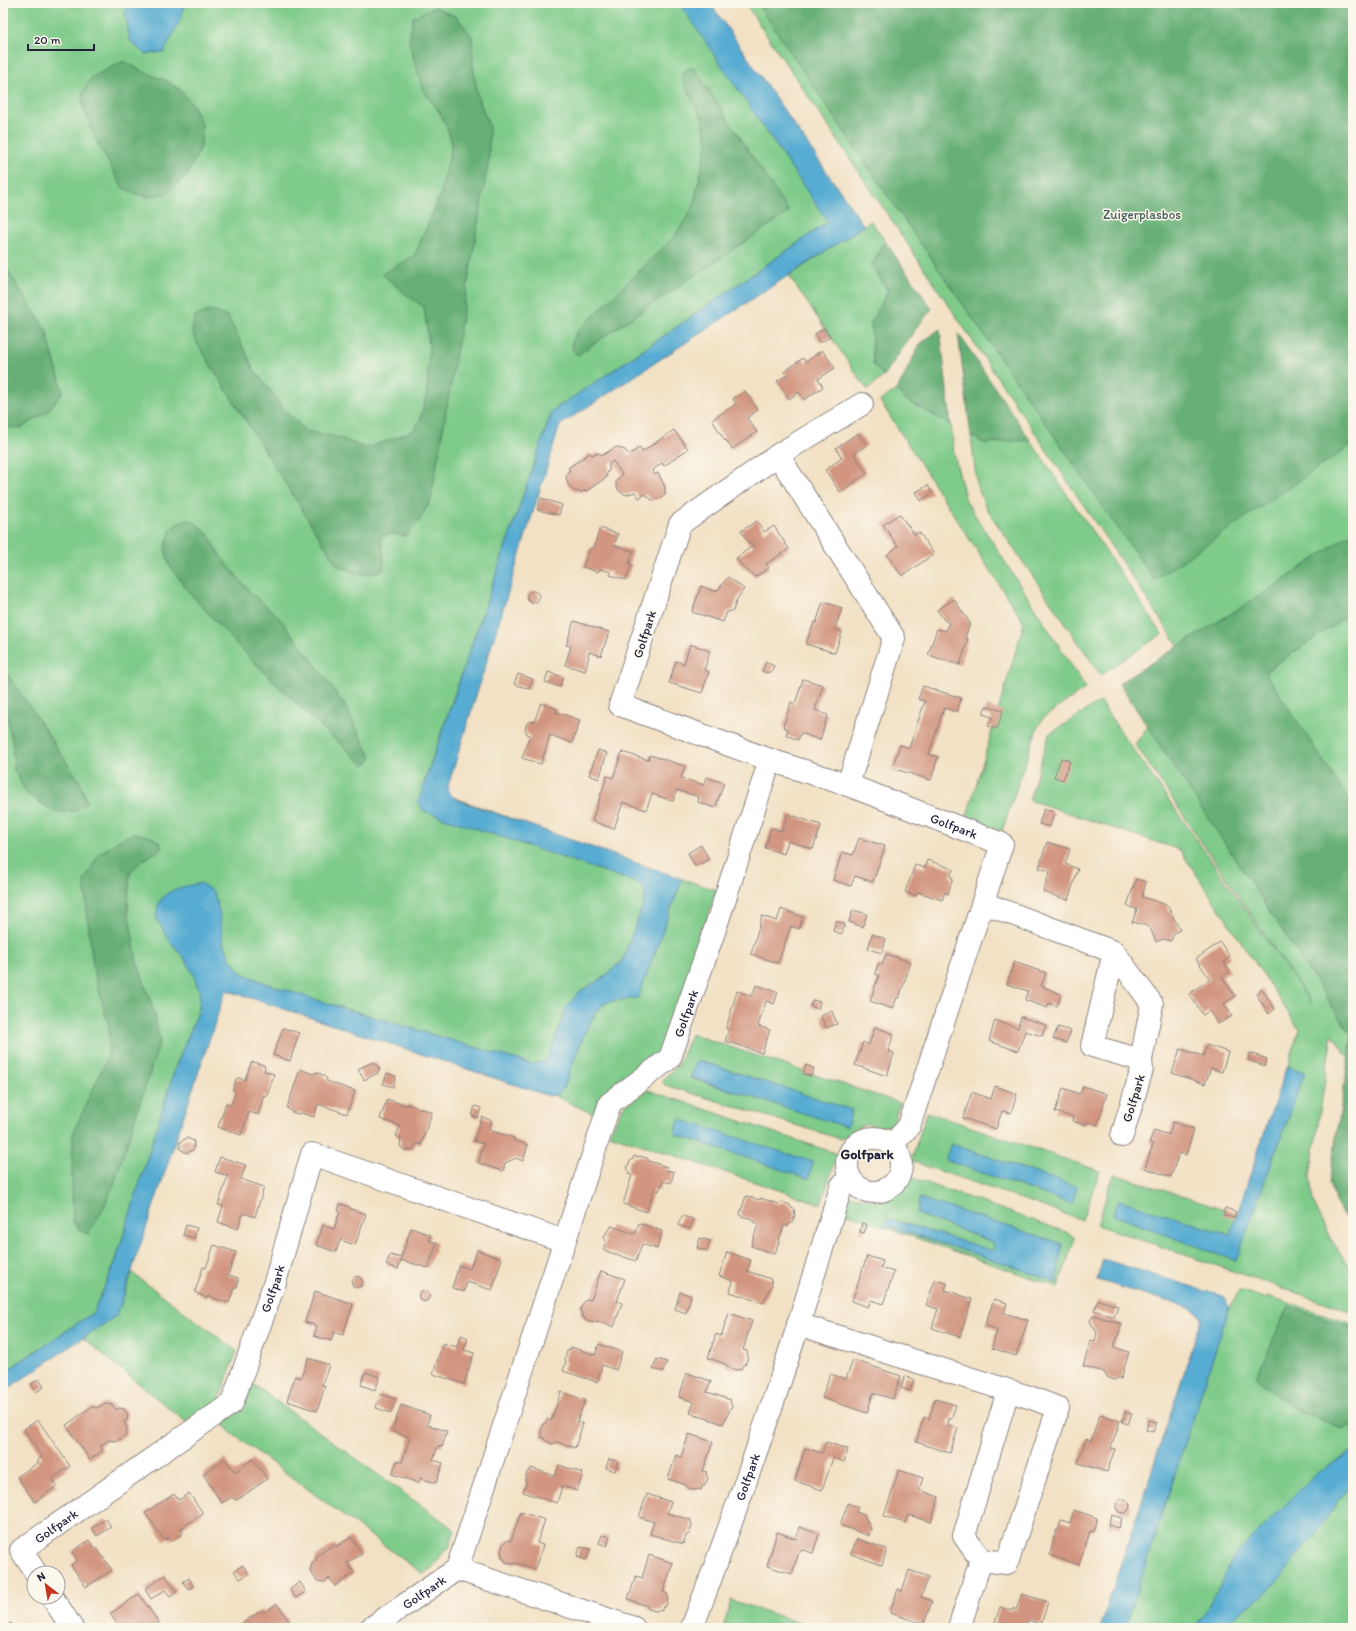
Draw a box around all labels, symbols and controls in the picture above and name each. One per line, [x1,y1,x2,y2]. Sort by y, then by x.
scale bar [28,26,94,52]
text: 20 m [34,33,61,47]
park label: Zuigerplasbos [1103,207,1181,222]
street label: Golfpark [630,608,659,660]
street label: Golfpark [928,810,980,842]
street label: Golfpark [671,987,701,1039]
street label: Golfpark [1119,1072,1148,1124]
district label: Golfpark [840,1146,894,1163]
street label: Golfpark [258,1263,288,1315]
street label: Golfpark [732,1451,763,1503]
street label: Golfpark [32,1506,81,1546]
north arrow [26,1565,66,1605]
text: N [35,1569,48,1584]
street label: Golfpark [399,1572,449,1612]

